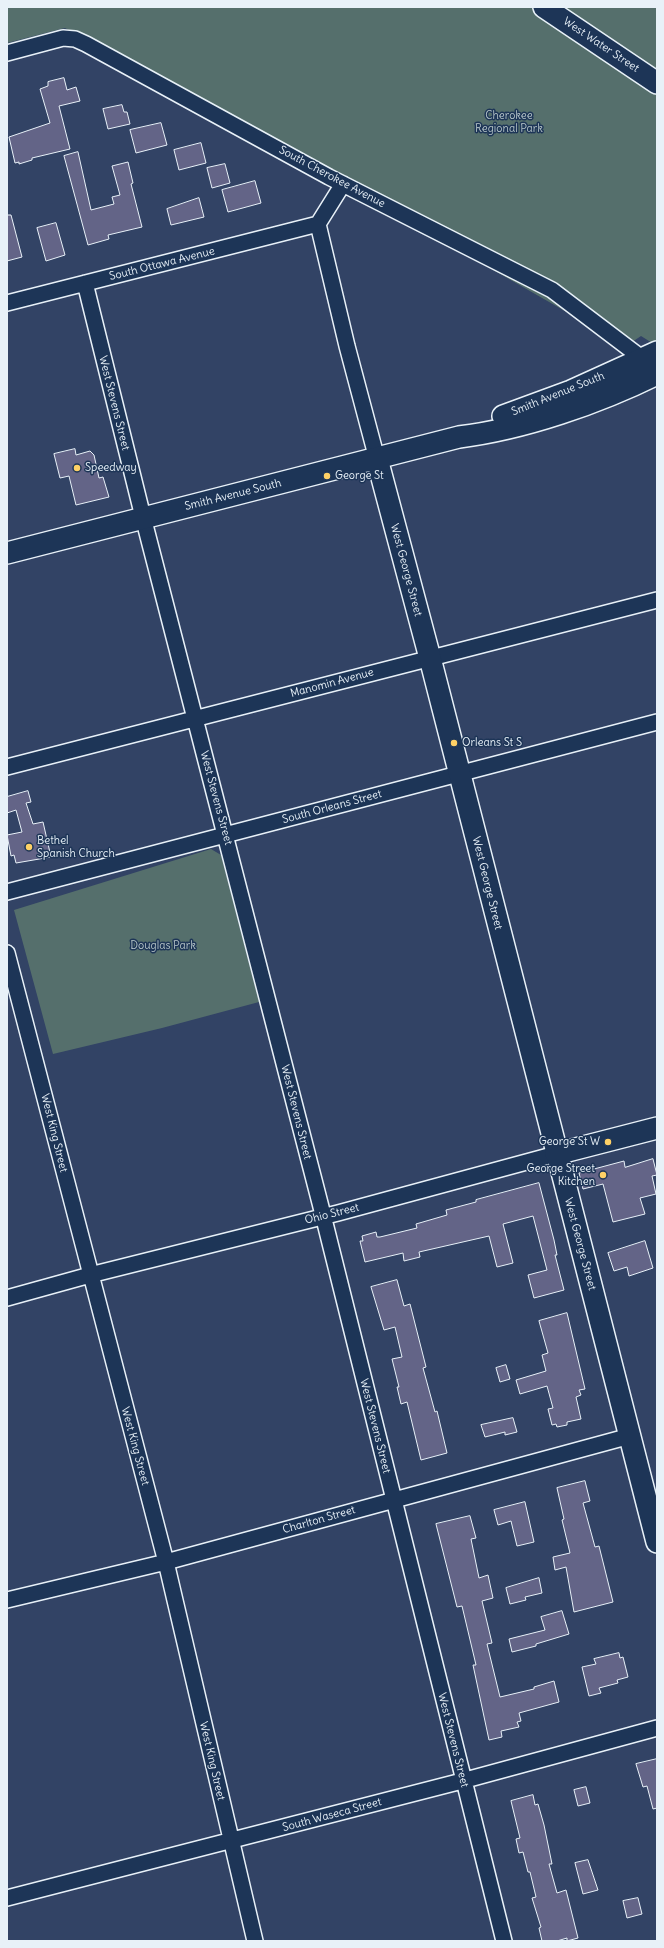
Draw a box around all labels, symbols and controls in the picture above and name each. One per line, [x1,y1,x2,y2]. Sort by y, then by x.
street label: West Water Street [561,15,641,75]
park label: Cherokee Regional Park [475,109,543,135]
street label: South Cherokee Avenue [277,143,387,211]
street label: South Ottawa Avenue [108,245,216,283]
street label: West Stevens Street [96,354,132,452]
street label: Smith Avenue South [510,369,606,419]
place label: Speedway [85,461,137,475]
marker: Speedway [72,463,82,473]
place label: George St [335,469,384,483]
marker: George St [322,471,332,481]
street label: Smith Avenue South [183,477,283,513]
street label: West George Street [387,522,425,618]
street label: Manomin Avenue [289,666,375,700]
place label: Orleans St S [462,736,522,750]
marker: Orleans St S [449,738,459,748]
street label: West Stevens Street [197,749,235,847]
street label: South Orleans Street [281,787,383,827]
place label: Bethel Spanish Church [37,834,115,860]
street label: West George Street [469,835,505,931]
marker: Bethel Spanish Church [24,842,34,852]
park label: Douglas Park [130,939,196,953]
street label: West Stevens Street [278,1063,314,1161]
street label: West King Street [38,1092,70,1174]
place label: George St W [539,1135,600,1149]
marker: George St W [603,1137,613,1147]
place label: George Street Kitchen [527,1162,595,1188]
marker: George Street Kitchen [598,1170,608,1180]
street label: West George Street [561,1196,599,1292]
street label: Ohio Street [303,1201,361,1227]
street label: West Stevens Street [357,1377,393,1475]
street label: West King Street [118,1405,152,1487]
street label: Charlton Street [281,1503,357,1537]
street label: West Stevens Street [435,1691,471,1789]
street label: West King Street [197,1720,227,1802]
street label: South Waseca Street [281,1795,383,1835]

